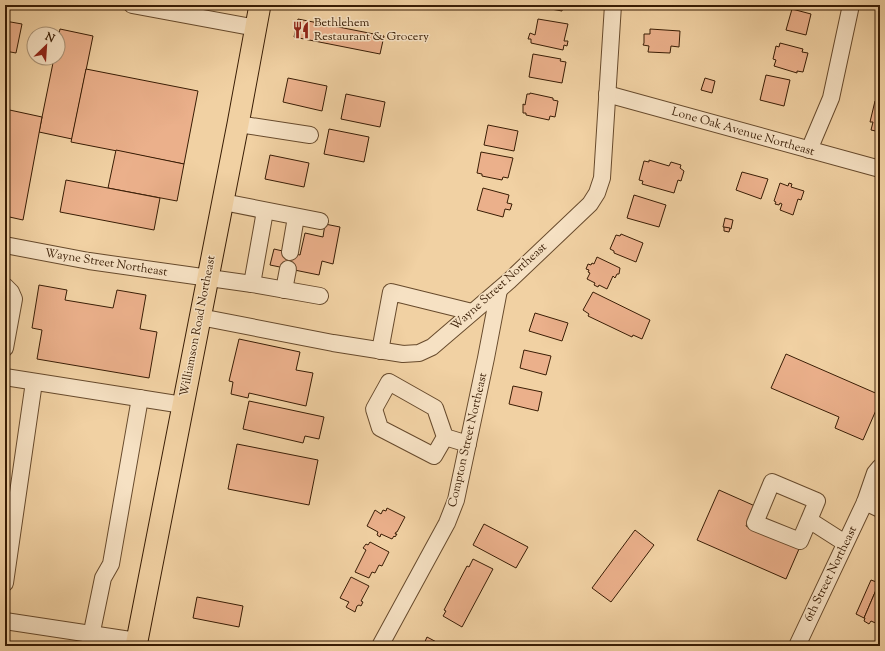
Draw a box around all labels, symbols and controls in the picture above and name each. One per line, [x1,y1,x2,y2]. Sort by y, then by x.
place label: Bethlehem Restaurant & Grocery [314,14,429,46]
restaurant icon: Bethlehem Restaurant & Grocery [291,20,311,40]
north arrow [26,26,66,66]
text: N [42,28,57,47]
street label: Lone Oak Avenue Northeast [669,103,817,161]
street label: Wayne Street Northeast [447,239,551,335]
street label: Wayne Street Northeast [43,244,169,282]
street label: Williamson Road Northeast [175,254,221,398]
street label: Compton Street Northeast [444,371,492,509]
street label: 6th Street Northeast [800,523,862,625]

